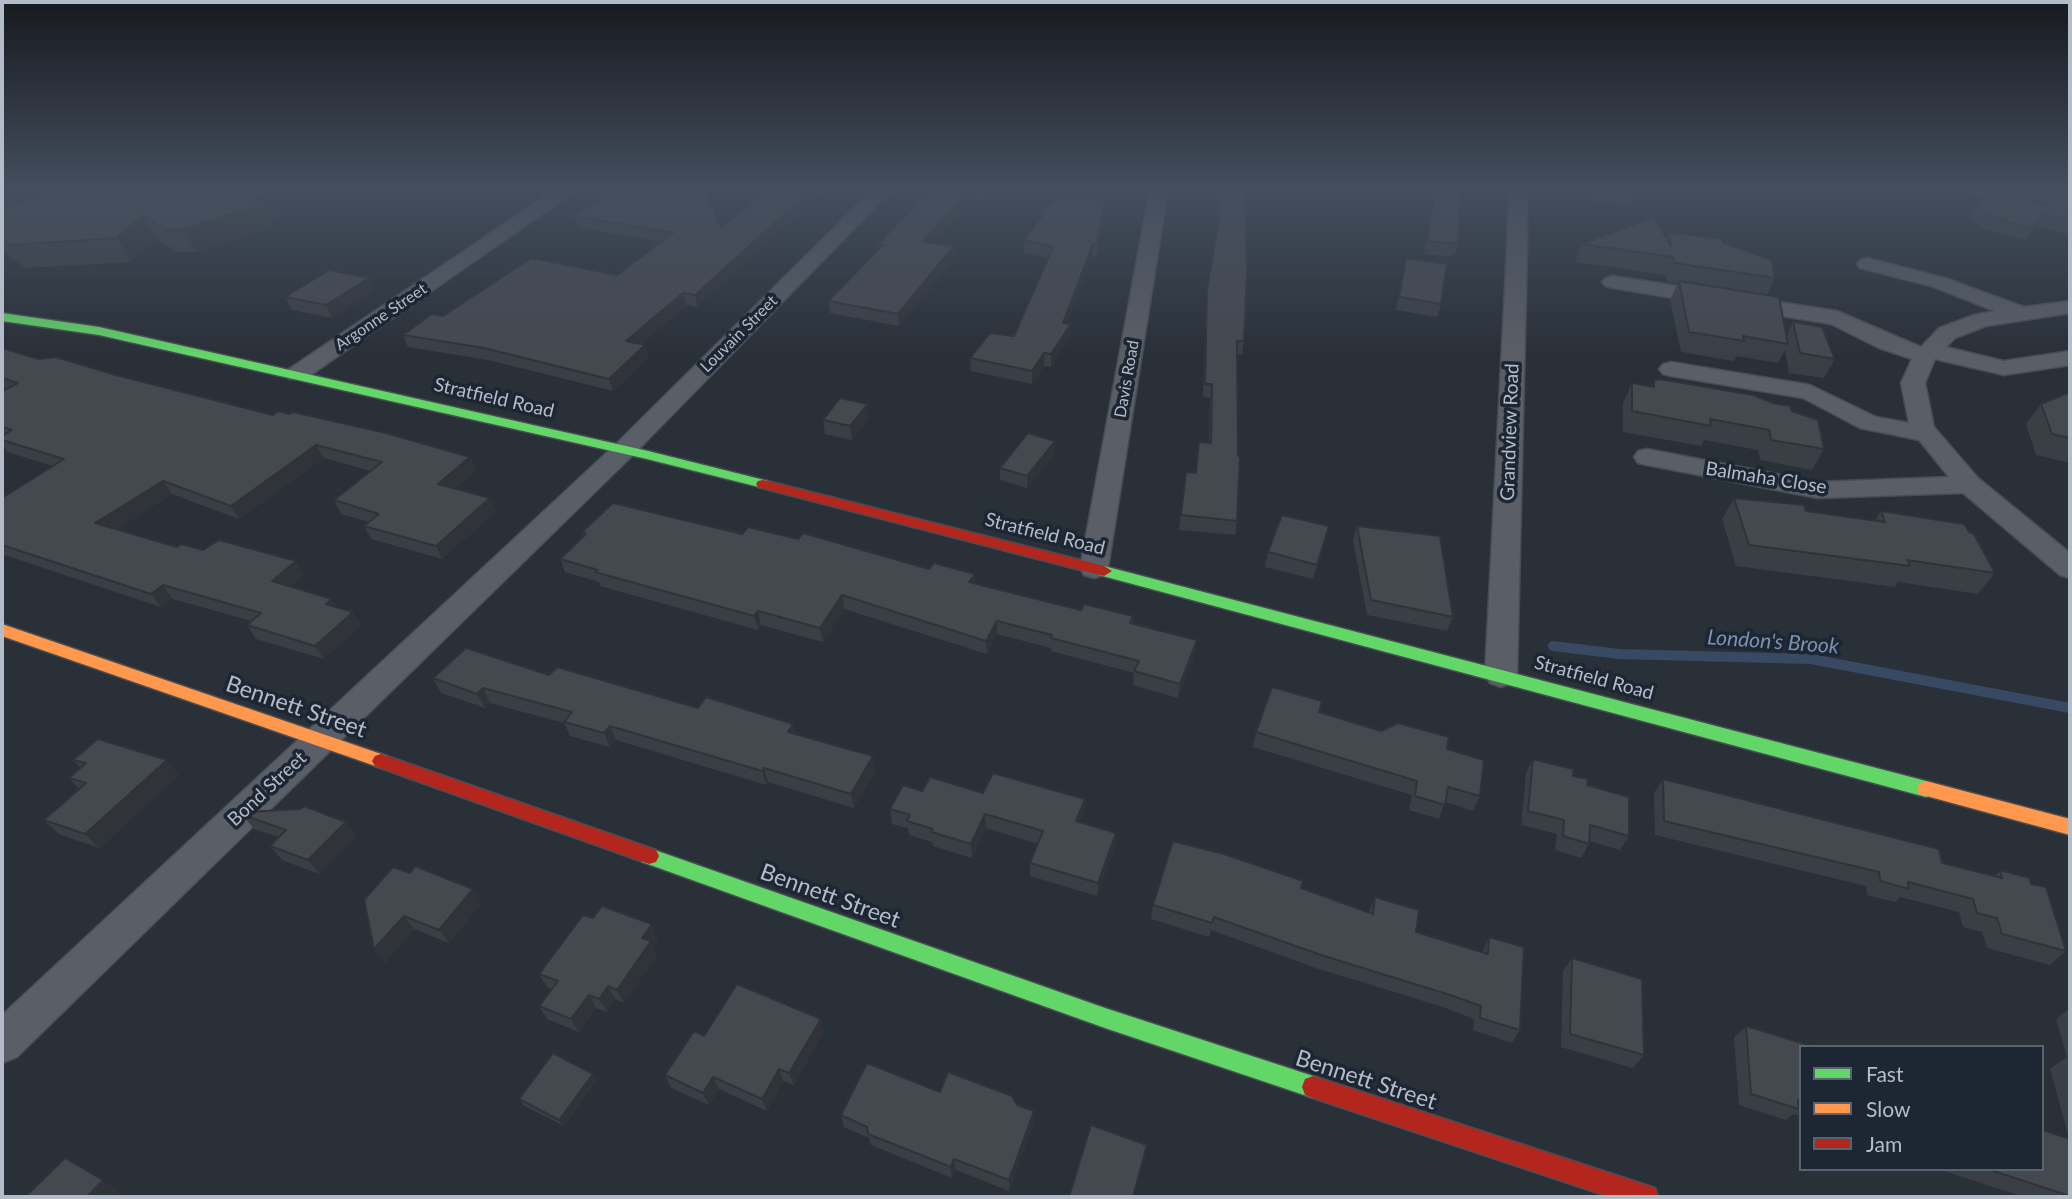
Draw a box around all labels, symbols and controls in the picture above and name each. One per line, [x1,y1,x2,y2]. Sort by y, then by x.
street label: Argonne Street [332,279,430,355]
street label: Louvain Street [697,292,781,376]
street label: Davis Road [1111,339,1143,419]
street label: Grandview Road [1496,363,1524,501]
street label: Stratfield Road [432,373,556,423]
street label: Balmaha Close [1704,457,1828,499]
street label: Stratfield Road [983,508,1107,560]
water label: London's Brook [1706,625,1840,659]
street label: Stratfield Road [1532,651,1656,705]
street label: Bennett Street [222,670,370,744]
street label: Bond Street [223,747,311,831]
street label: Bennett Street [756,858,904,934]
street label: Bennett Street [1292,1044,1440,1116]
legend [1799,1045,2044,1171]
text: Fast [1866,1061,1903,1086]
text: Slow [1866,1096,1910,1121]
text: Jam [1866,1131,1902,1156]

